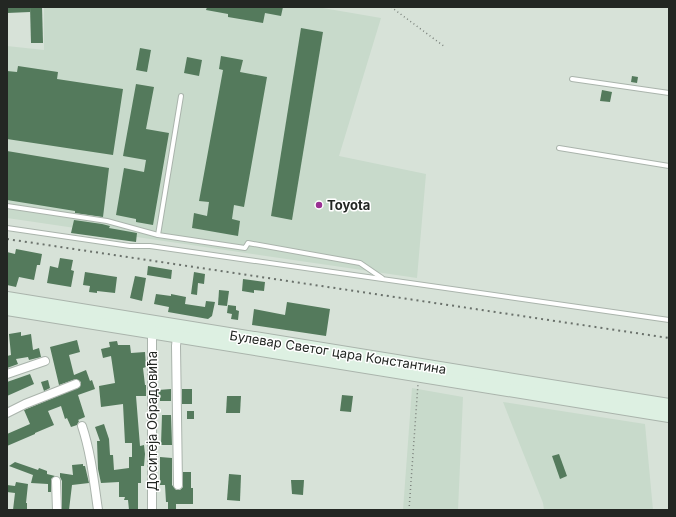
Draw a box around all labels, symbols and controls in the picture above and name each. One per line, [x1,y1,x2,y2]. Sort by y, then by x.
place label: Toyota [327,197,370,213]
marker: Toyota [314,200,324,210]
street label: Булевар Светог цара Константина [229,327,447,377]
street label: Доситеја Обрадовића [144,351,160,491]

